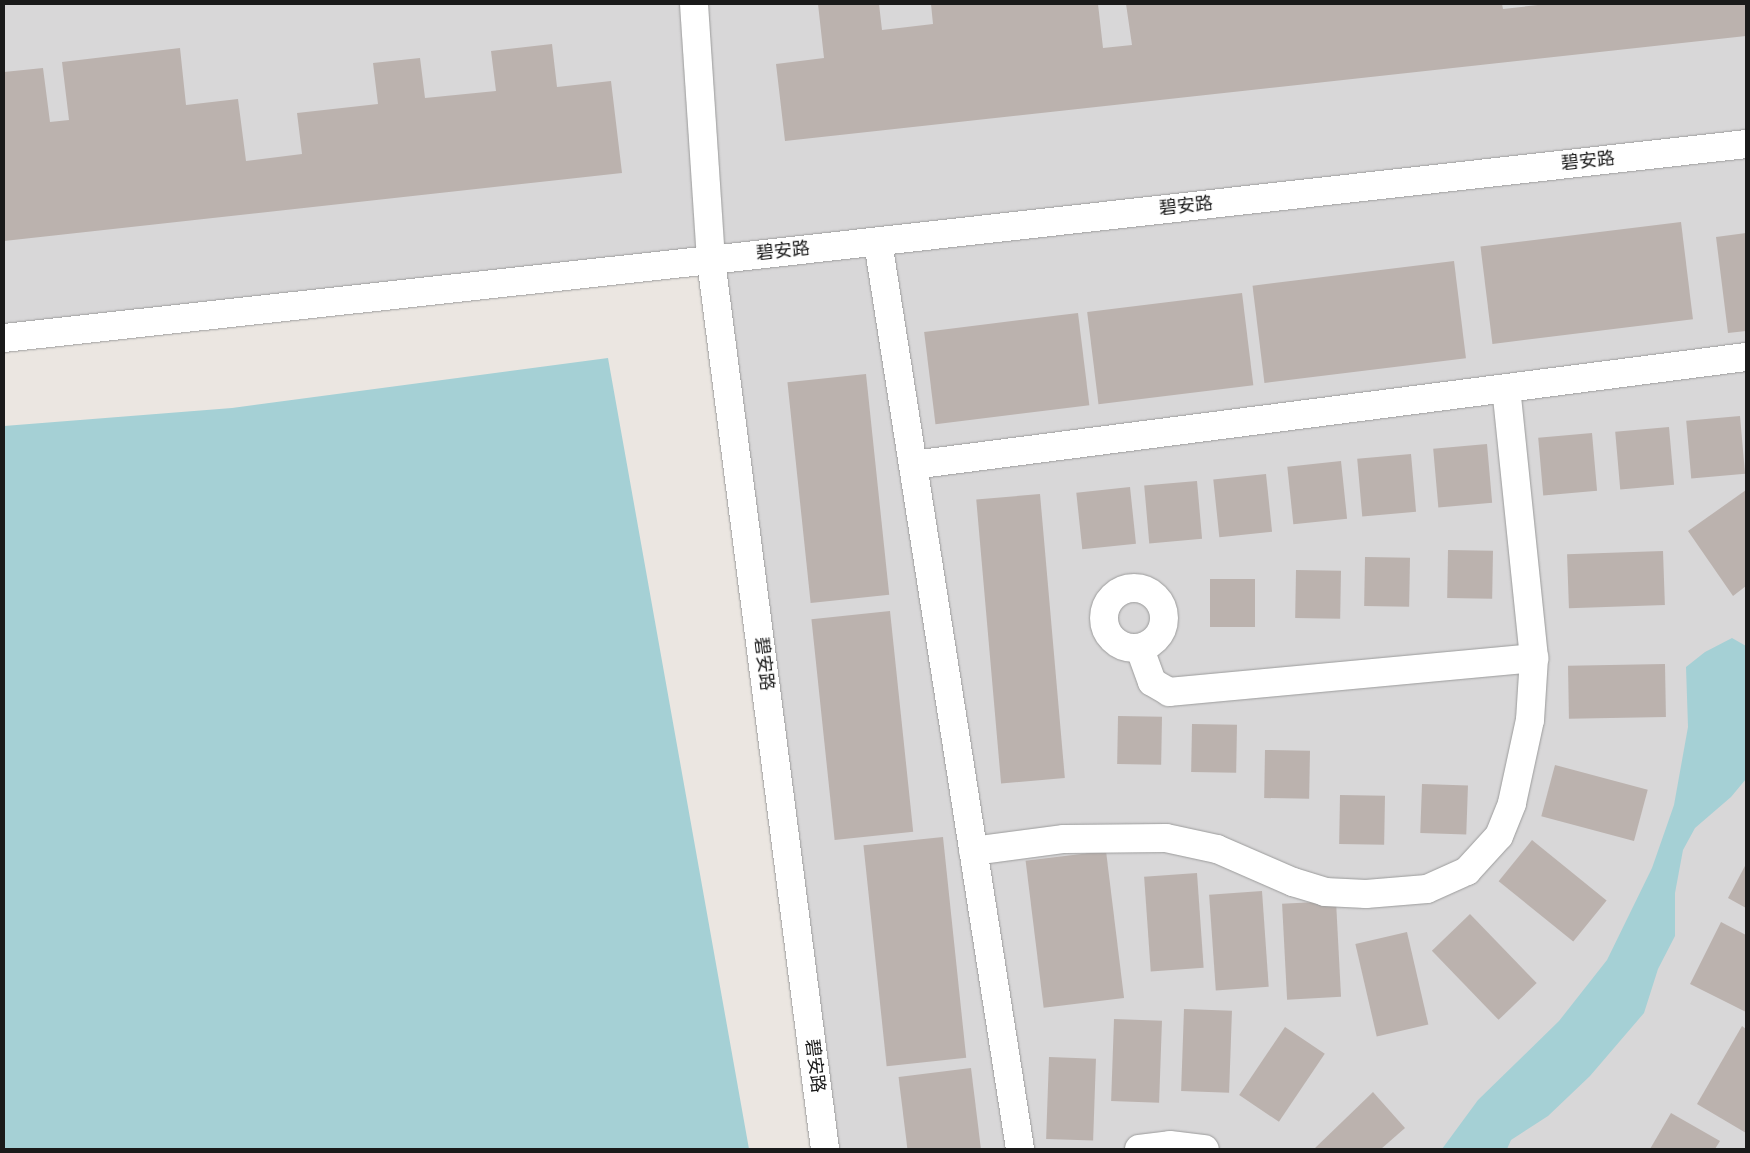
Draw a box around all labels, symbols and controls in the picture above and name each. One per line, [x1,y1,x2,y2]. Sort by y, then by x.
street label: 碧安路 [1560,148,1616,176]
street label: 碧安路 [1158,193,1214,221]
street label: 碧安路 [755,238,811,266]
street label: 碧安路 [749,636,777,692]
street label: 碧安路 [800,1038,828,1094]

